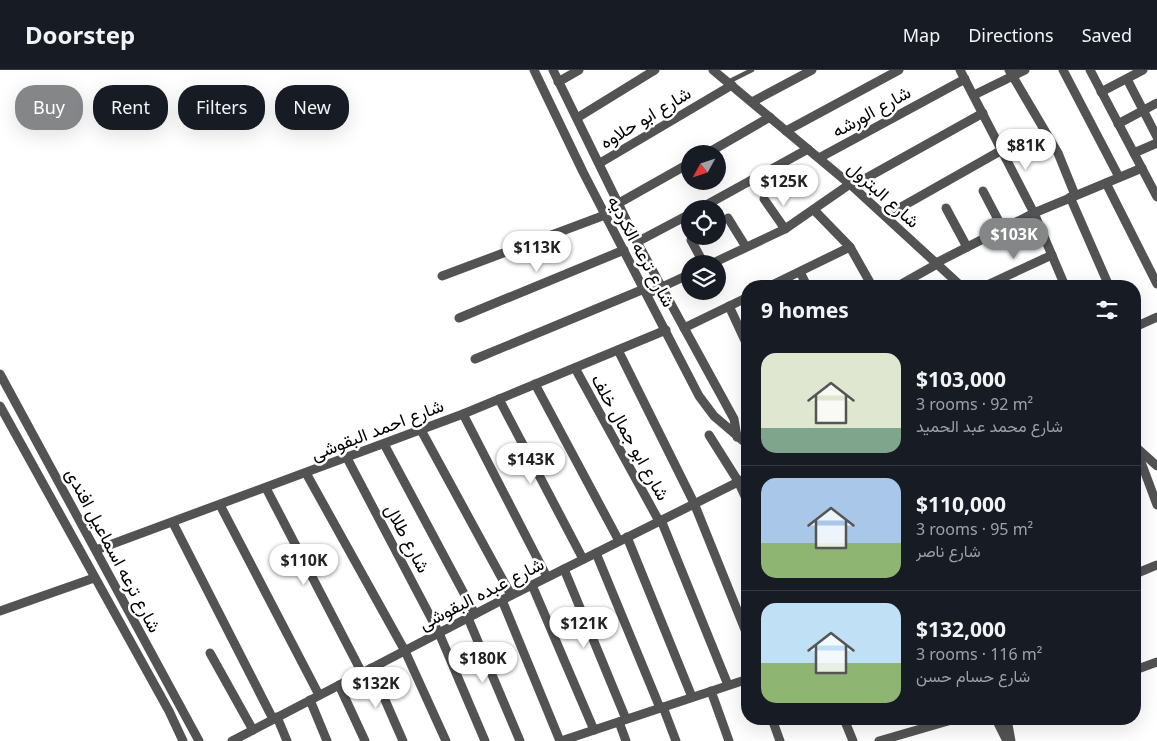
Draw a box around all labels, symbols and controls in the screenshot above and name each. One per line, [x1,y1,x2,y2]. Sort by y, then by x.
text: Doorstep [25,18,135,51]
text: Map [903,23,940,47]
text: Directions [968,23,1054,47]
text: Saved [1082,23,1132,47]
street label: شارع ابو حلاوه [595,80,696,154]
street label: شارع الورشه [827,80,915,143]
chip: Buy [15,85,83,130]
chip: Rent [93,85,168,130]
chip: Filters [178,85,265,130]
chip: New [275,85,349,130]
pin: $81K [996,128,1056,171]
text: $81K [1007,134,1045,156]
north arrow [681,145,726,190]
map controls [681,145,726,300]
street label: شارع البترول [842,155,925,233]
pin: $125K [749,164,819,207]
text: $125K [760,170,808,192]
street label: شارع ترعه الكرديه [602,191,681,311]
button: locate [681,200,726,245]
pin: $103K [979,218,1049,260]
text: $103K [990,223,1038,245]
pin: $113K [502,230,572,273]
text: $113K [513,236,561,258]
button: layers [681,255,726,300]
text: 9 homes [761,296,849,324]
icon: filters [1093,296,1121,324]
text: $103,000 [916,365,1006,393]
street label: شارع ابو جمال خلف [585,370,676,505]
icon: home [801,373,861,433]
street label: شارع احمد البقوشى [307,393,447,466]
text: 3 rooms · 92 m² [916,393,1033,415]
text: شارع محمد عبد الحميد [916,415,1063,437]
pin: $143K [496,442,566,485]
text: $143K [507,448,555,470]
street label: شارع ترعه اسماعيل افندى [60,464,167,637]
text: $110,000 [916,490,1006,518]
icon: home [801,498,861,558]
street label: شارع طلال [379,499,436,577]
text: 3 rooms · 95 m² [916,518,1033,540]
text: شارع ناصر [916,540,981,562]
pin: $110K [269,544,339,586]
text: $110K [280,549,328,571]
street label: شارع عبده البقوشى [414,551,548,636]
pin: $121K [549,606,619,649]
text: $121K [560,612,608,634]
text: $132,000 [916,615,1006,643]
icon: home [801,623,861,683]
pin: $180K [448,642,518,684]
text: 3 rooms · 116 m² [916,643,1042,665]
text: $180K [459,647,507,669]
text: شارع حسام حسن [916,665,1030,687]
pin: $132K [341,666,411,709]
text: $132K [352,672,400,694]

